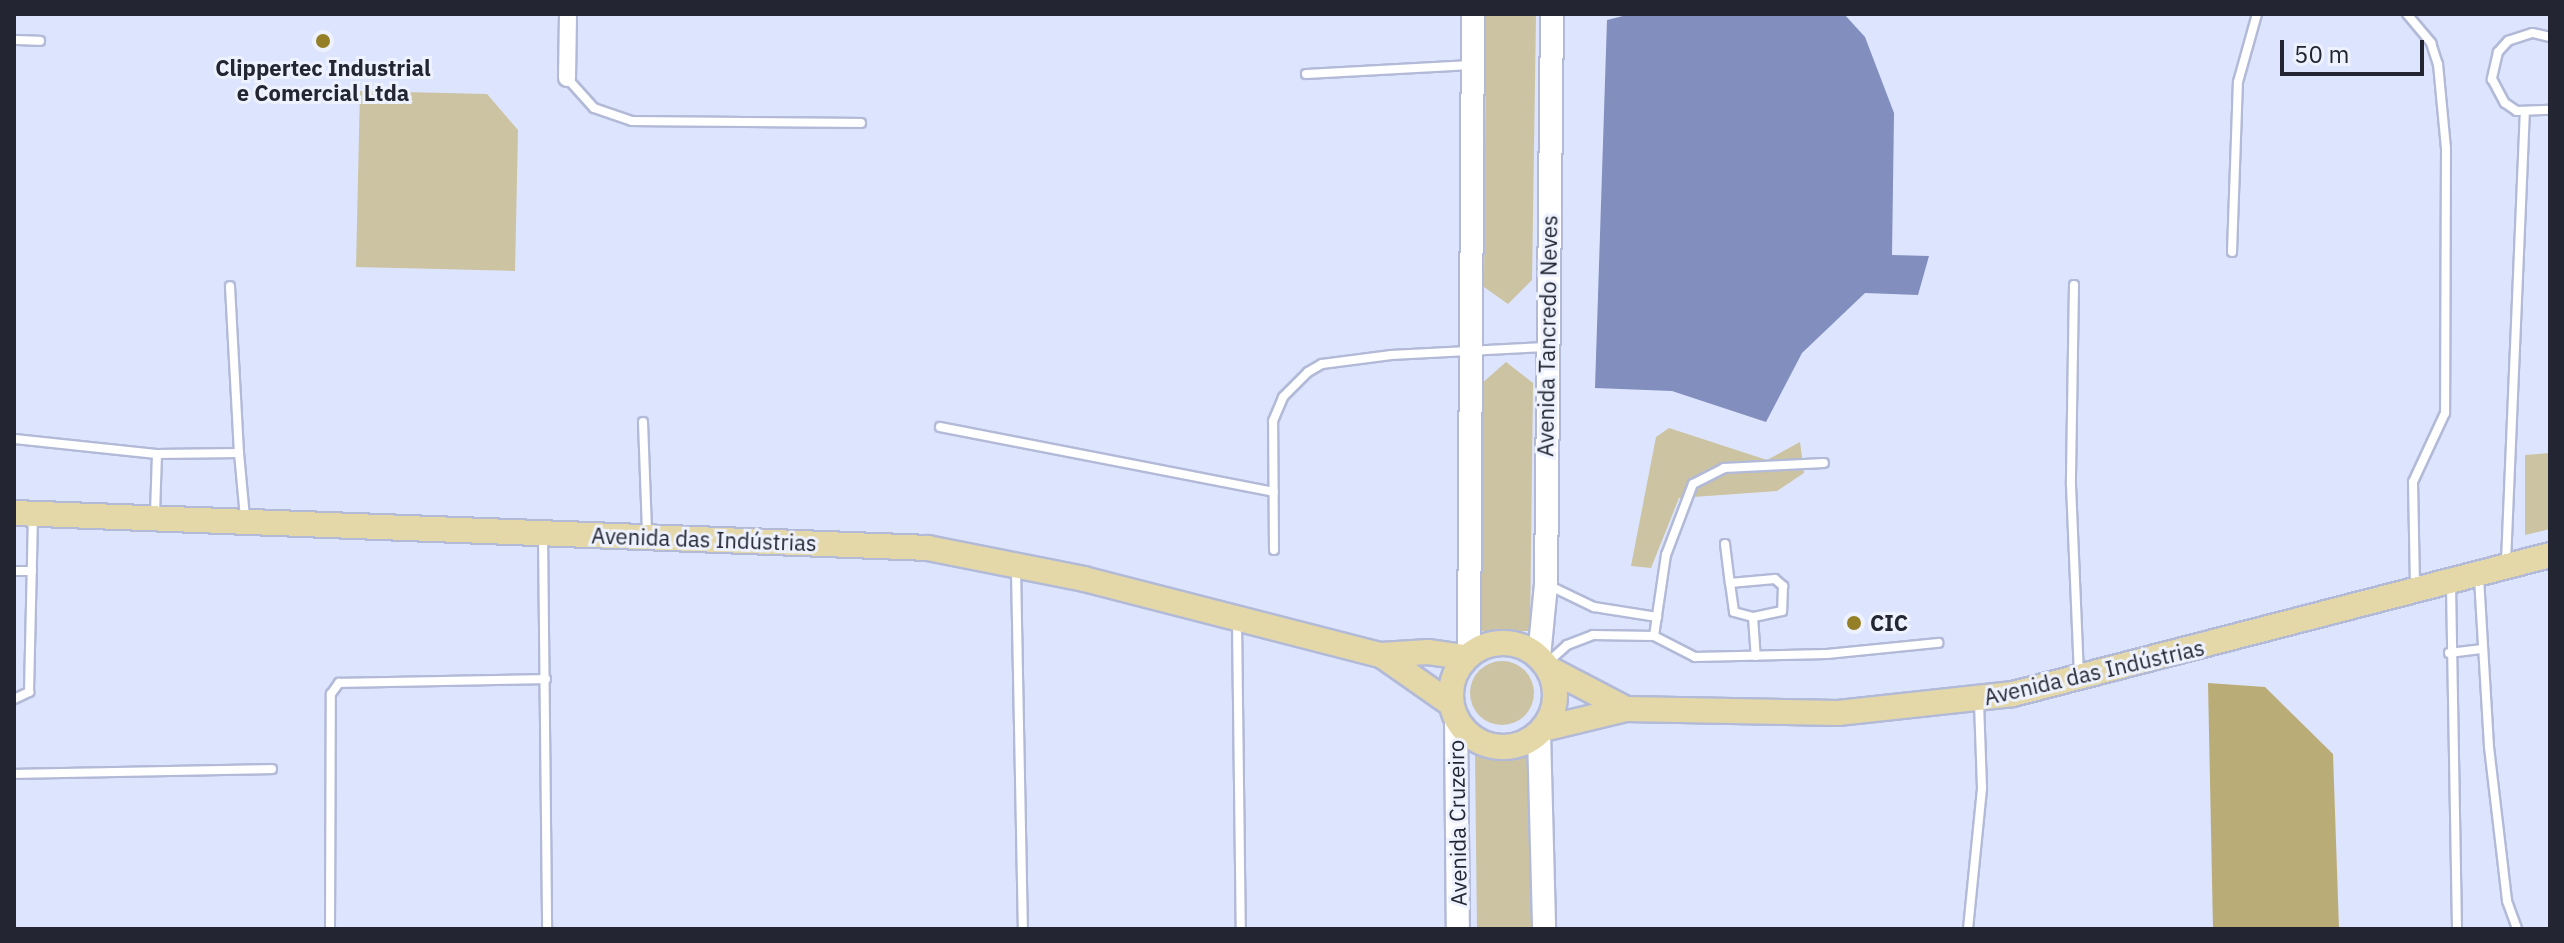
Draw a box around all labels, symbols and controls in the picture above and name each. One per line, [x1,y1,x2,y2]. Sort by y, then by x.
scale bar [2284,24,2428,74]
marker: Clippertec Industrial e Comercial Ltda [314,32,332,50]
text: 50 m [2294,38,2349,70]
place label: Clippertec Industrial e Comercial Ltda [215,54,431,106]
street label: Avenida Tancredo Neves [1532,215,1562,457]
street label: Avenida das Indústrias [591,522,817,556]
place label: CIC [1870,610,1908,636]
marker: CIC [1845,614,1863,632]
street label: Avenida das Indústrias [1981,634,2207,710]
street label: Avenida Cruzeiro [1442,740,1472,906]

